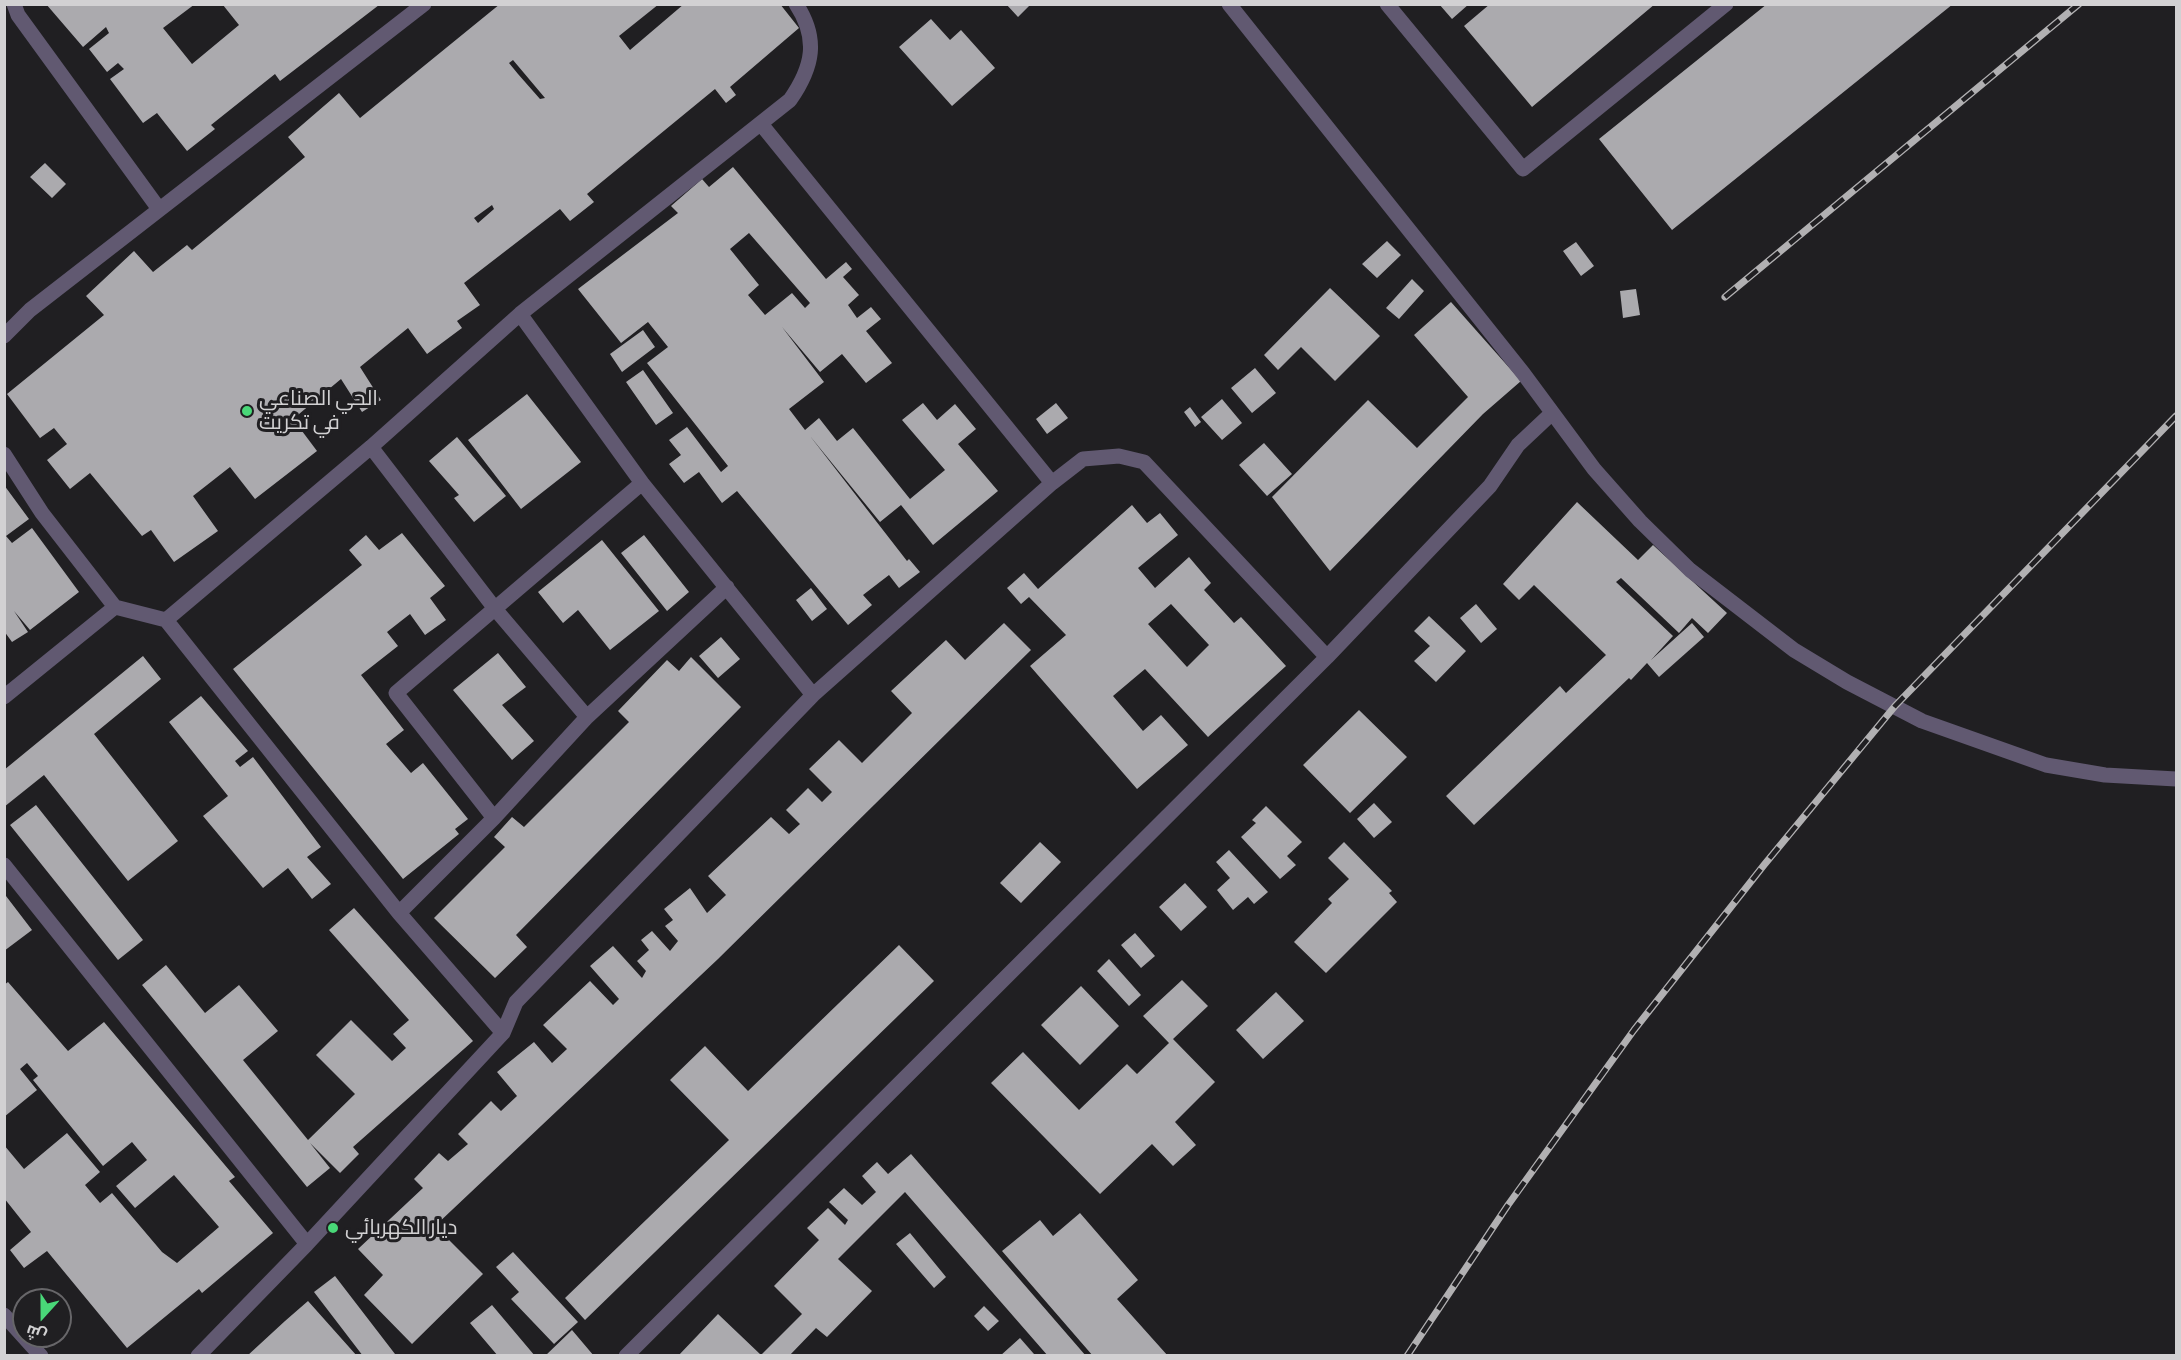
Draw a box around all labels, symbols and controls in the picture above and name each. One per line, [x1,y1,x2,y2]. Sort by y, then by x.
place label: الحي الصناعي في تكريت [259,386,378,436]
marker: الحي الصناعي في تكريت [240,404,254,418]
place label: ديار الكهربائي [345,1215,457,1241]
marker: ديار الكهربائي [326,1221,340,1235]
north arrow [12,1288,72,1348]
text: ش [24,1322,49,1344]

